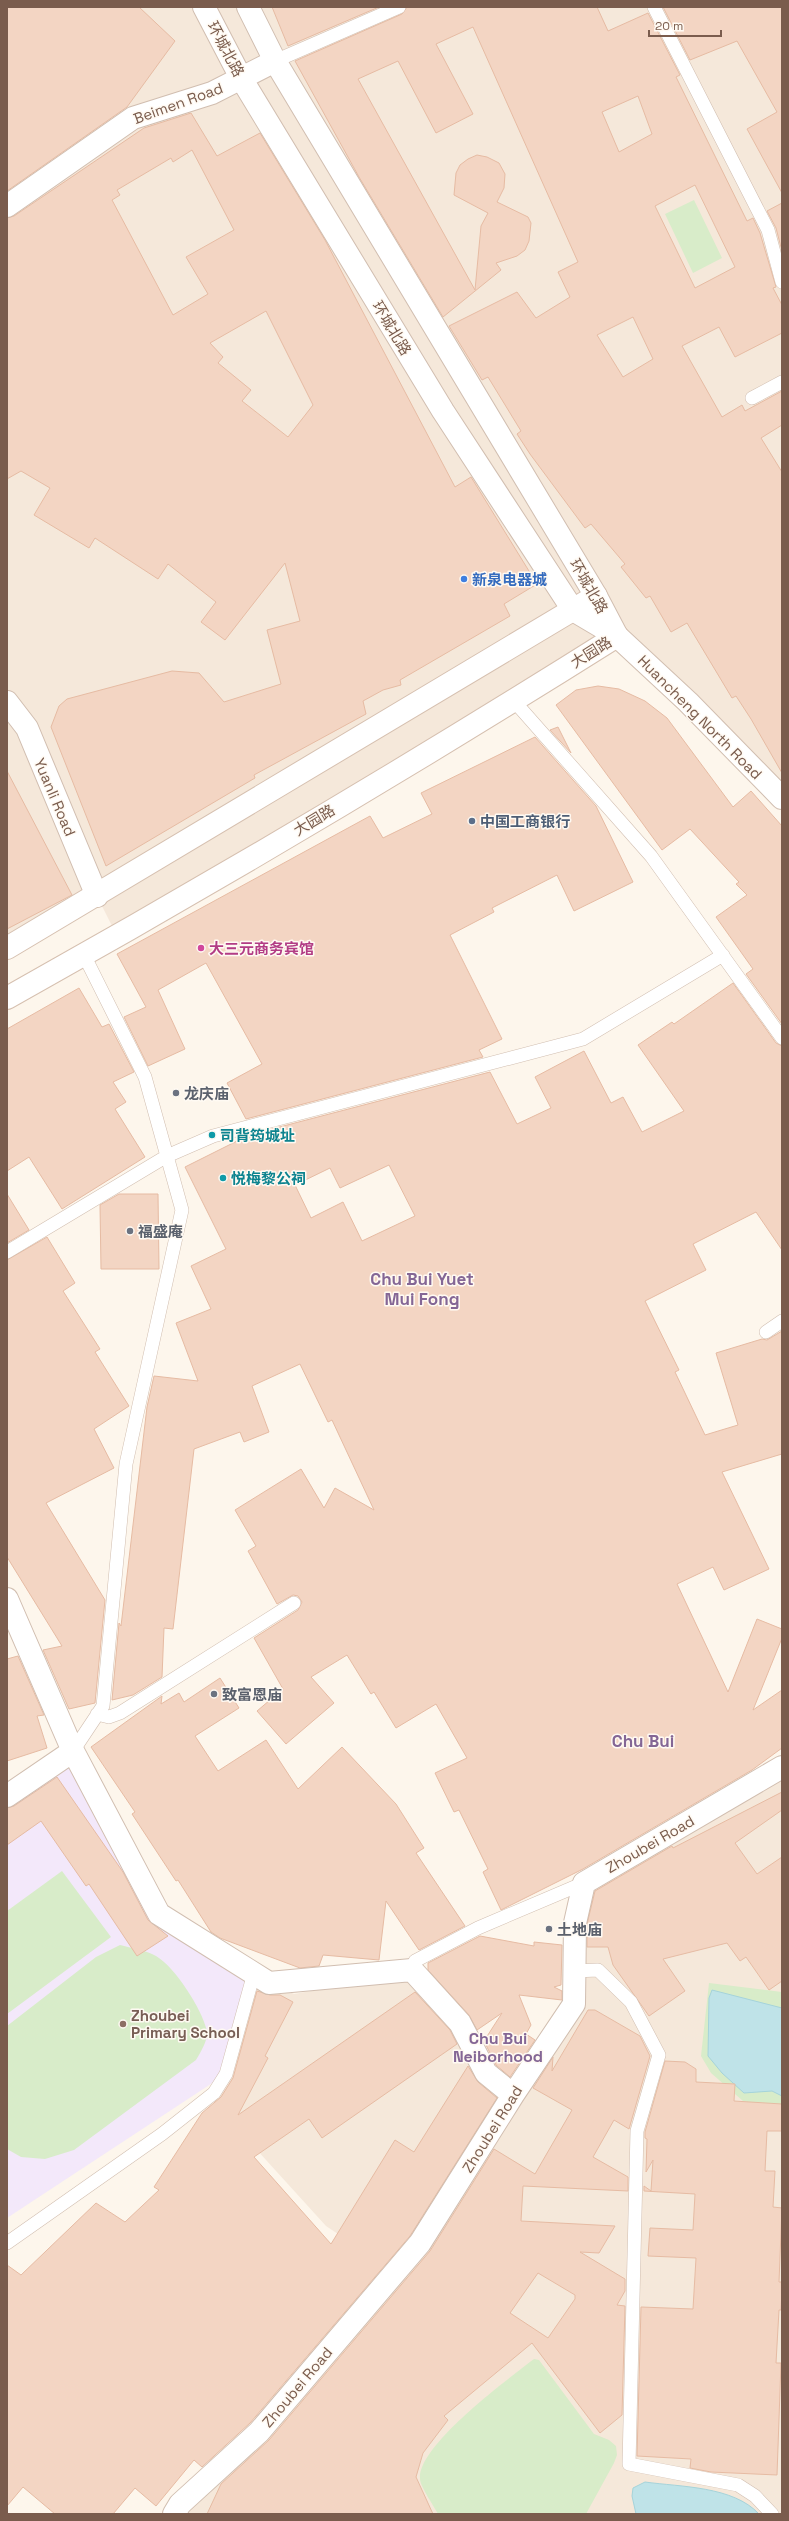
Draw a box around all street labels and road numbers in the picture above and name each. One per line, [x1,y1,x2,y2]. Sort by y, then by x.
street label: 环城北路 [204,18,248,80]
street label: Beimen Road [131,78,225,128]
street label: 环城北路 [368,297,416,359]
street label: 环城北路 [566,555,612,617]
street label: 大园路 [567,632,615,672]
street label: Huancheng North Road [634,651,766,783]
street label: Yuanli Road [30,755,80,839]
street label: 大园路 [290,800,338,840]
street label: Zhoubei Road [602,1811,698,1877]
street label: Zhoubei Road [458,2082,526,2176]
street label: Zhoubei Road [258,2343,336,2431]

